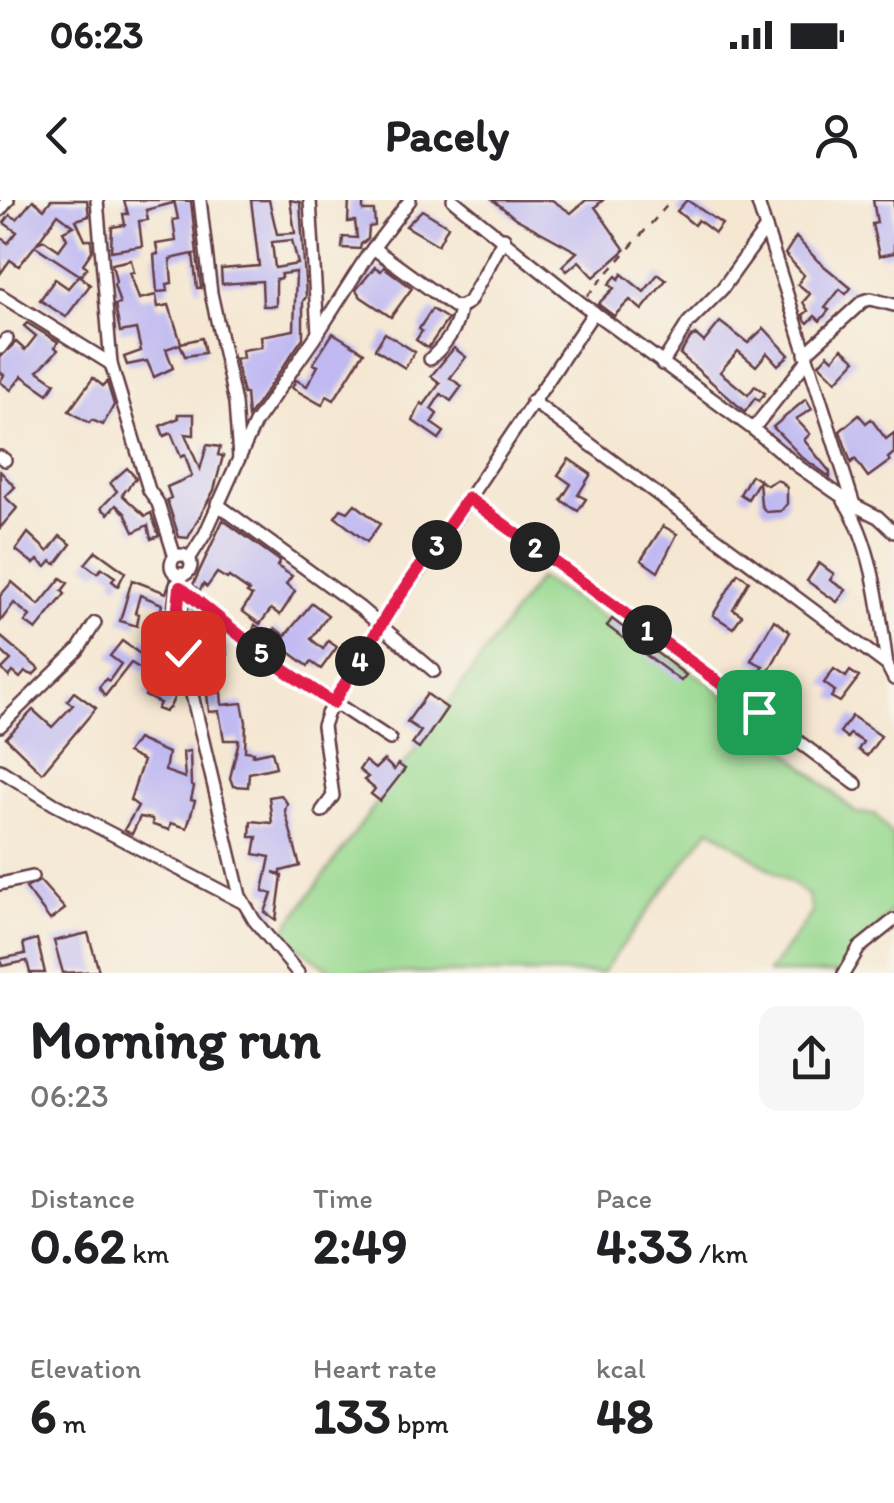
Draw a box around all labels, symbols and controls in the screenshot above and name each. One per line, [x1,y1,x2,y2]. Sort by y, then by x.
text: 06:23 [50,12,144,58]
icon: back [30,108,85,163]
text: Pacely [385,108,509,162]
icon: person [809,108,864,163]
pin: 3 [412,520,462,570]
pin: 2 [510,522,560,572]
text: 3 [429,528,445,562]
text: 2 [528,530,542,564]
pin: 1 [622,605,672,655]
pin [141,611,226,696]
text: 1 [641,613,654,647]
icon: check [156,626,211,681]
pin: 5 [236,627,286,677]
text: 5 [254,635,268,669]
pin: 4 [335,636,385,686]
text: 4 [352,644,368,678]
pin [717,670,802,755]
icon: arrive [732,685,787,740]
text: Morning run [30,1006,321,1072]
button: share [759,1006,864,1111]
text: 06:23 [30,1077,109,1115]
text: Distance [30,1181,135,1215]
text: Time [313,1181,373,1215]
text: Pace [596,1181,652,1215]
text: 0.62 [30,1215,126,1276]
text: 2:49 [313,1215,408,1276]
text: 4:33 [596,1215,693,1276]
text: km [126,1236,169,1270]
text: /km [693,1236,748,1270]
text: Elevation [30,1351,141,1385]
text: Heart rate [313,1351,437,1385]
text: kcal [596,1351,646,1385]
text: 6 [30,1385,56,1446]
text: 133 [313,1385,391,1446]
text: 48 [596,1385,653,1446]
text: m [56,1406,86,1440]
text: bpm [391,1406,449,1440]

